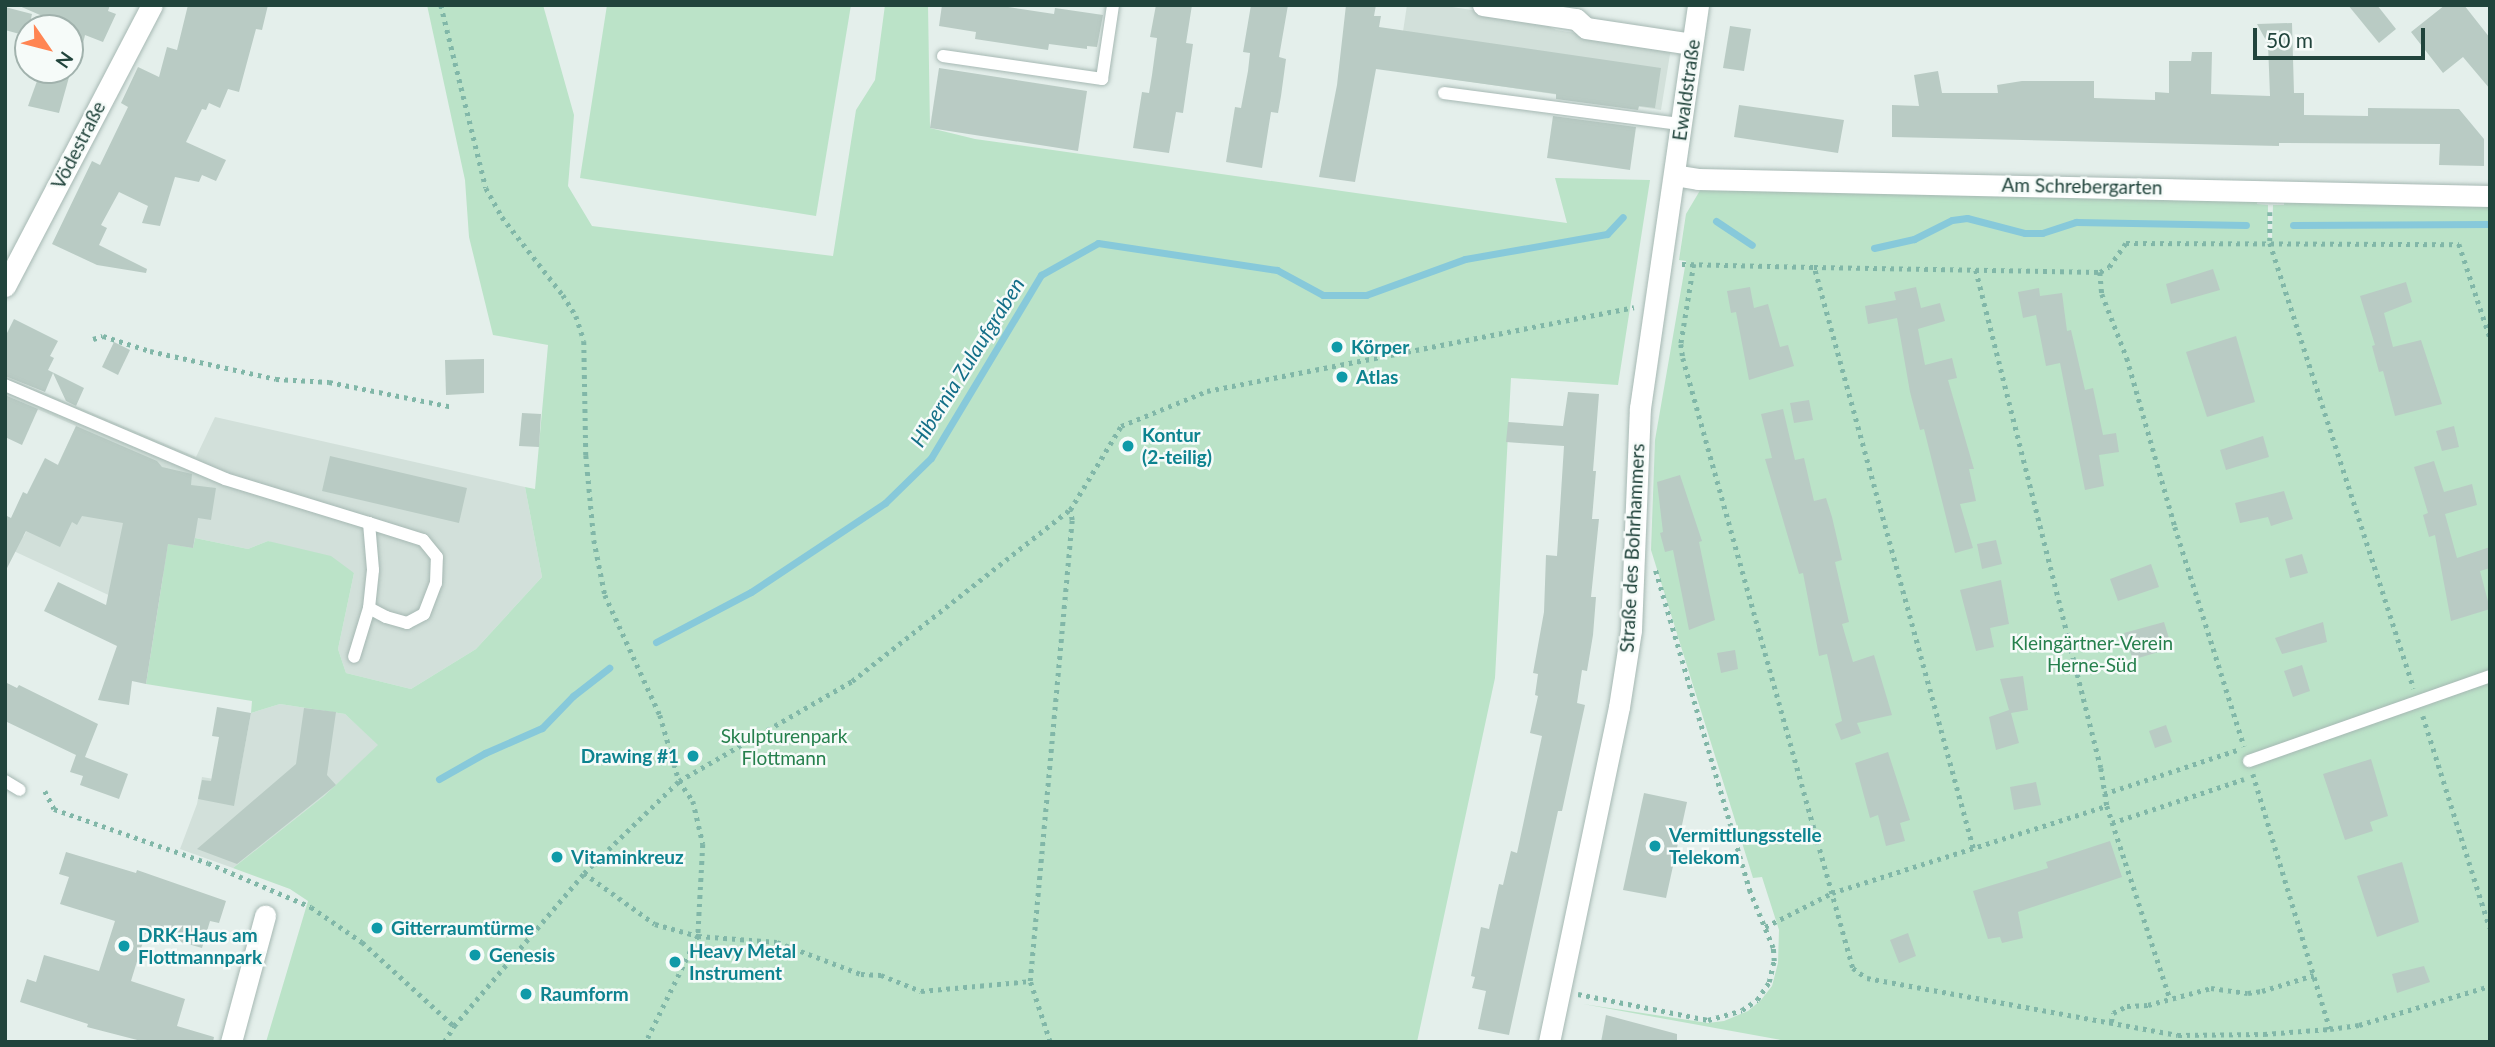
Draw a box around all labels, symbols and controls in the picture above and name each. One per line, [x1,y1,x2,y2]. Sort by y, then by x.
north arrow [14,14,84,84]
scale bar [2257,14,2428,58]
text: 50 m [2266,27,2313,52]
street label: Ewaldstraße [1668,38,1704,142]
text: N [51,48,79,73]
street label: Vödestraße [46,97,110,193]
street label: Am Schrebergarten [2001,173,2163,199]
water label: Hibernia Zulaufgraben [905,273,1029,451]
place label: Körper [1351,336,1409,358]
marker: Körper [1329,339,1345,355]
place label: Atlas [1356,366,1398,388]
marker: Atlas [1334,369,1350,385]
place label: Kontur (2-teilig) [1142,424,1212,468]
marker: Kontur (2-teilig) [1120,438,1136,454]
street label: Straße des Bohrhammers [1615,443,1649,653]
park label: Kleingärtner-Verein Herne-Süd [2011,632,2173,676]
park label: Skulpturenpark Flottmann [721,725,847,769]
place label: Drawing #1 [581,745,679,767]
marker: Drawing #1 [685,748,701,764]
place label: Vermittlungsstelle Telekom [1669,824,1822,868]
marker: Vermittlungsstelle Telekom [1647,838,1663,854]
place label: Vitaminkreuz [571,846,684,868]
marker: Vitaminkreuz [549,849,565,865]
place label: Gitterraumtürme [391,917,534,939]
marker: Gitterraumtürme [369,920,385,936]
place label: DRK-Haus am Flottmannpark [138,924,262,968]
marker: DRK-Haus am Flottmannpark [116,938,132,954]
place label: Heavy Metal Instrument [689,940,797,984]
place label: Genesis [489,944,555,966]
marker: Genesis [467,947,483,963]
marker: Heavy Metal Instrument [667,954,683,970]
place label: Raumform [540,983,629,1005]
marker: Raumform [518,986,534,1002]

